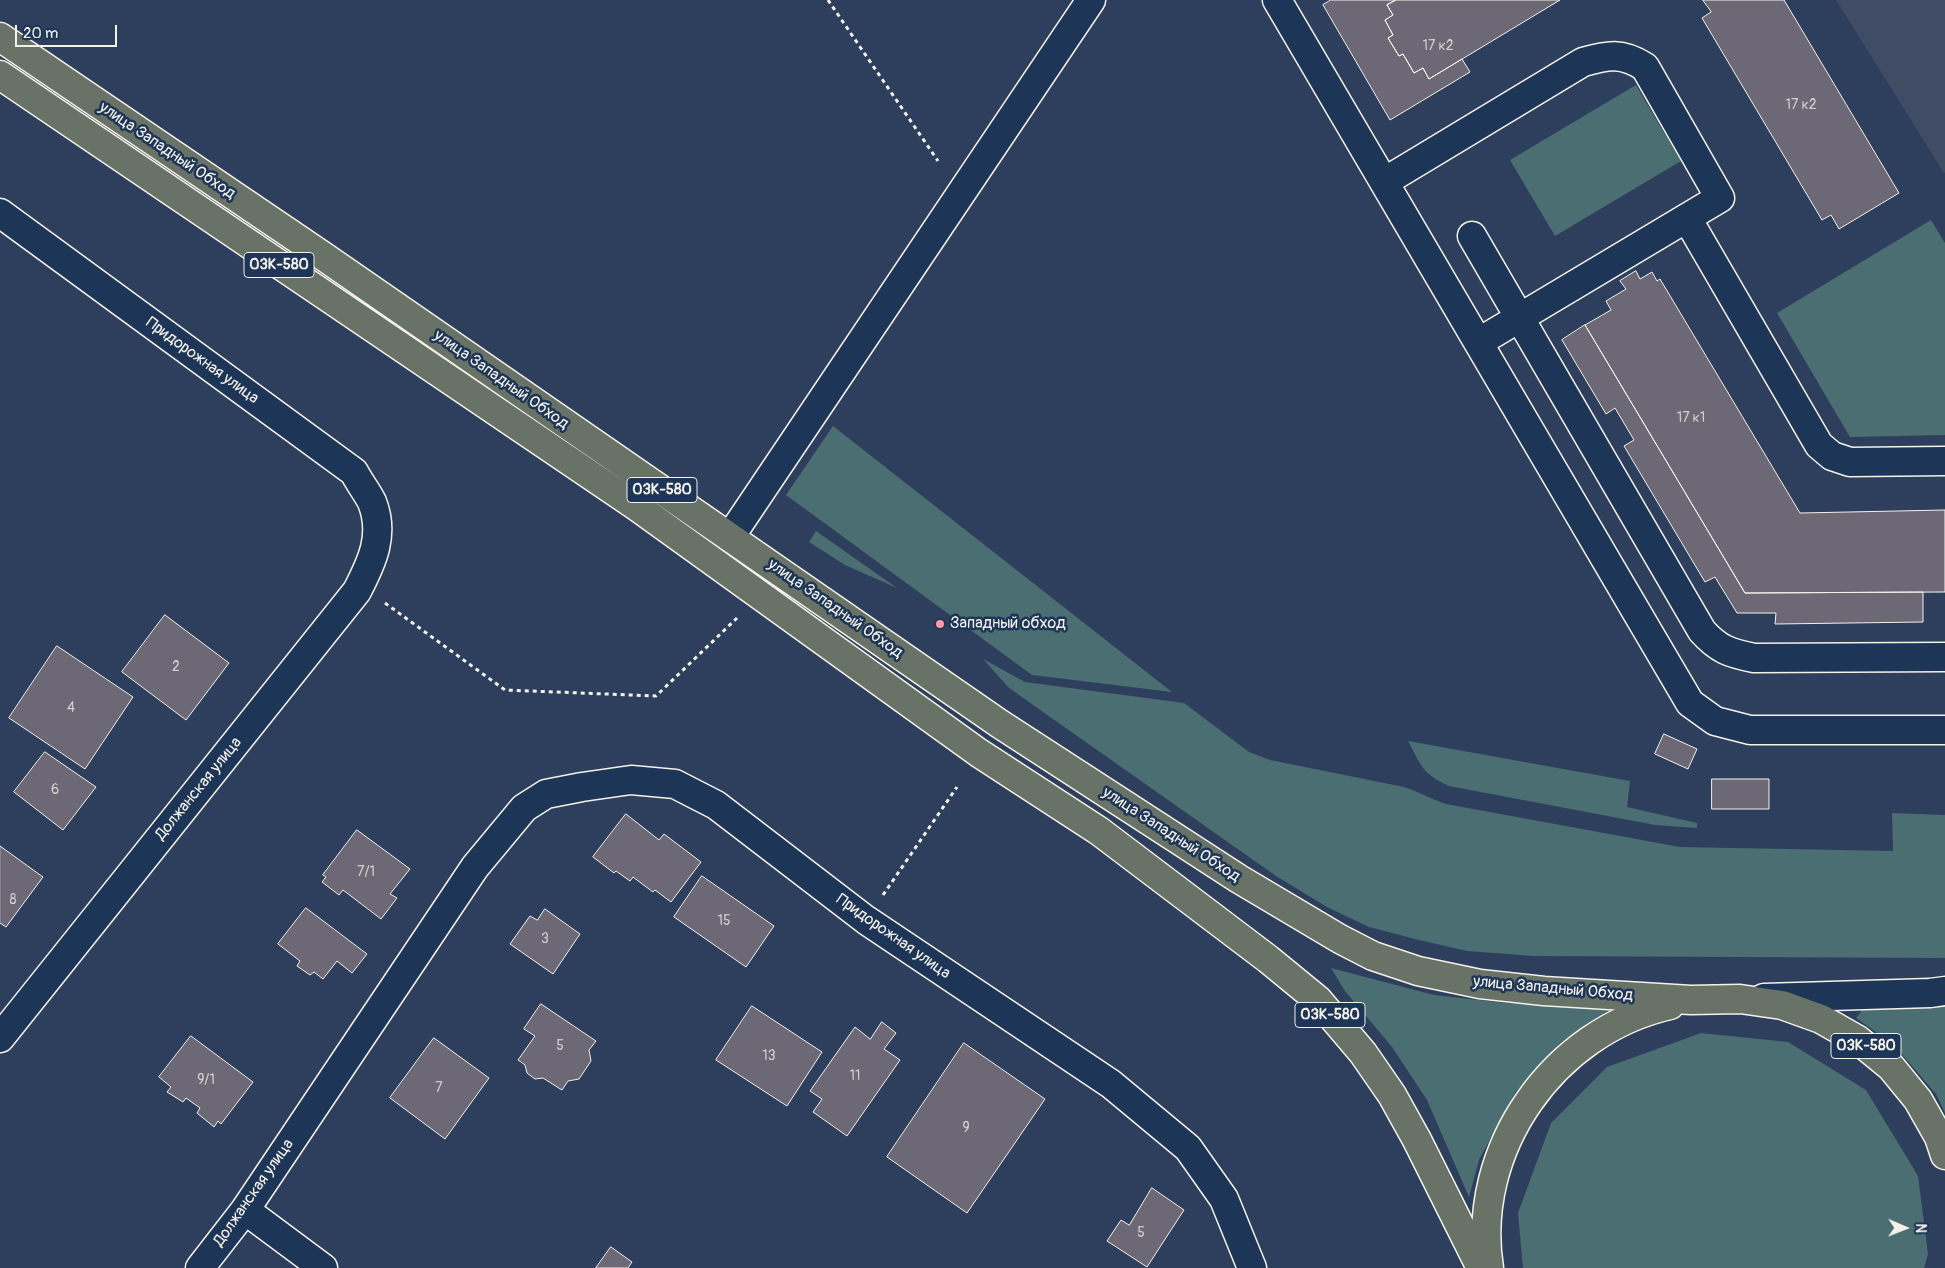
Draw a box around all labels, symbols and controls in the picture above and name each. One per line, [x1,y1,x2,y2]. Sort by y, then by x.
scale bar [18,15,120,47]
text: 20 m [23,24,58,43]
house number: 17 к2 [1423,38,1453,54]
house number: 17 к2 [1786,97,1816,113]
street label: улица Западный Обход [95,98,239,204]
road number: 03К-580 [244,252,314,278]
street label: Придорожная улица [142,314,262,408]
street label: улица Западный Обход [430,326,572,434]
house number: 17 к1 [1677,410,1705,426]
road number: 03К-580 [627,478,697,502]
street label: улица Западный Обход [764,555,906,663]
place label: Западный обход [950,614,1066,634]
marker: Западный обход [934,618,946,630]
house number: 2 [172,659,180,675]
house number: 4 [67,700,75,716]
street label: Должанская улица [152,734,246,844]
house number: 6 [51,782,59,798]
street label: улица Западный Обход [1098,783,1244,887]
house number: 7/1 [357,864,375,880]
street label: Придорожная улица [832,890,954,984]
house number: 8 [9,892,17,908]
house number: 15 [717,913,731,929]
house number: 3 [541,931,549,947]
street label: улица Западный Обход [1472,972,1634,1006]
road number: 03К-580 [1295,1002,1365,1028]
road number: 03К-580 [1831,1034,1901,1058]
house number: 5 [556,1038,564,1054]
house number: 13 [762,1048,776,1064]
house number: 11 [850,1068,860,1084]
house number: 9/1 [197,1072,215,1088]
house number: 7 [435,1080,443,1096]
house number: 9 [962,1120,970,1136]
street label: Должанская улица [210,1136,298,1250]
north arrow [1880,1203,1930,1253]
text: N [1912,1223,1929,1233]
house number: 5 [1137,1225,1145,1241]

